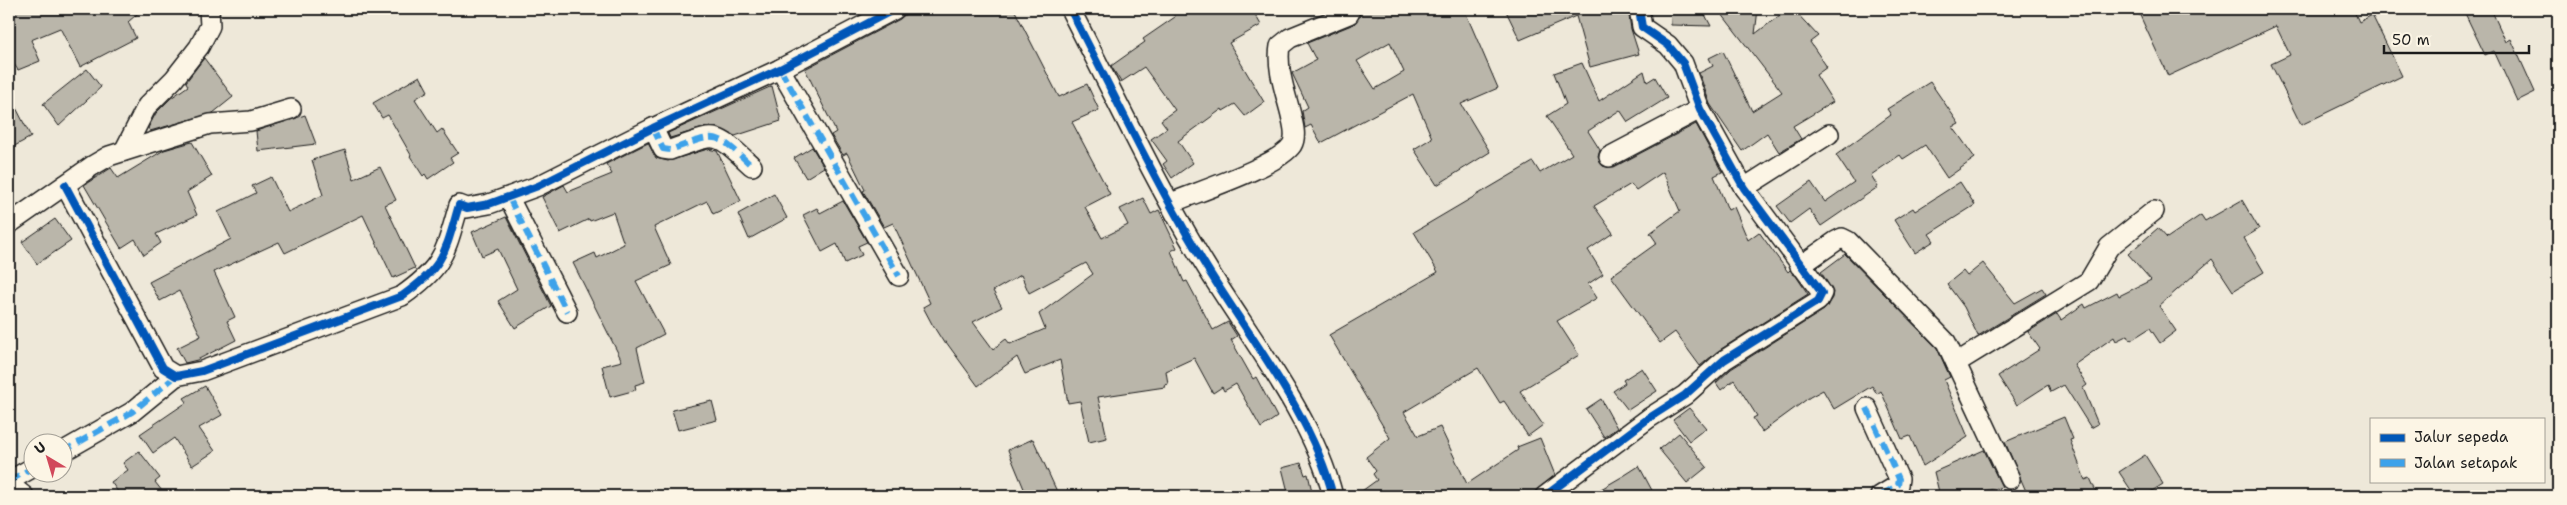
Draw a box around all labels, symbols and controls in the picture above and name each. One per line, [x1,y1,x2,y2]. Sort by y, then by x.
scale bar [2384,22,2530,54]
text: 50 m [2392,30,2430,50]
legend [2370,418,2544,482]
text: Jalur sepeda [2414,427,2509,447]
north arrow [22,432,72,482]
text: U [31,438,49,458]
text: Jalan setapak [2414,453,2518,473]

